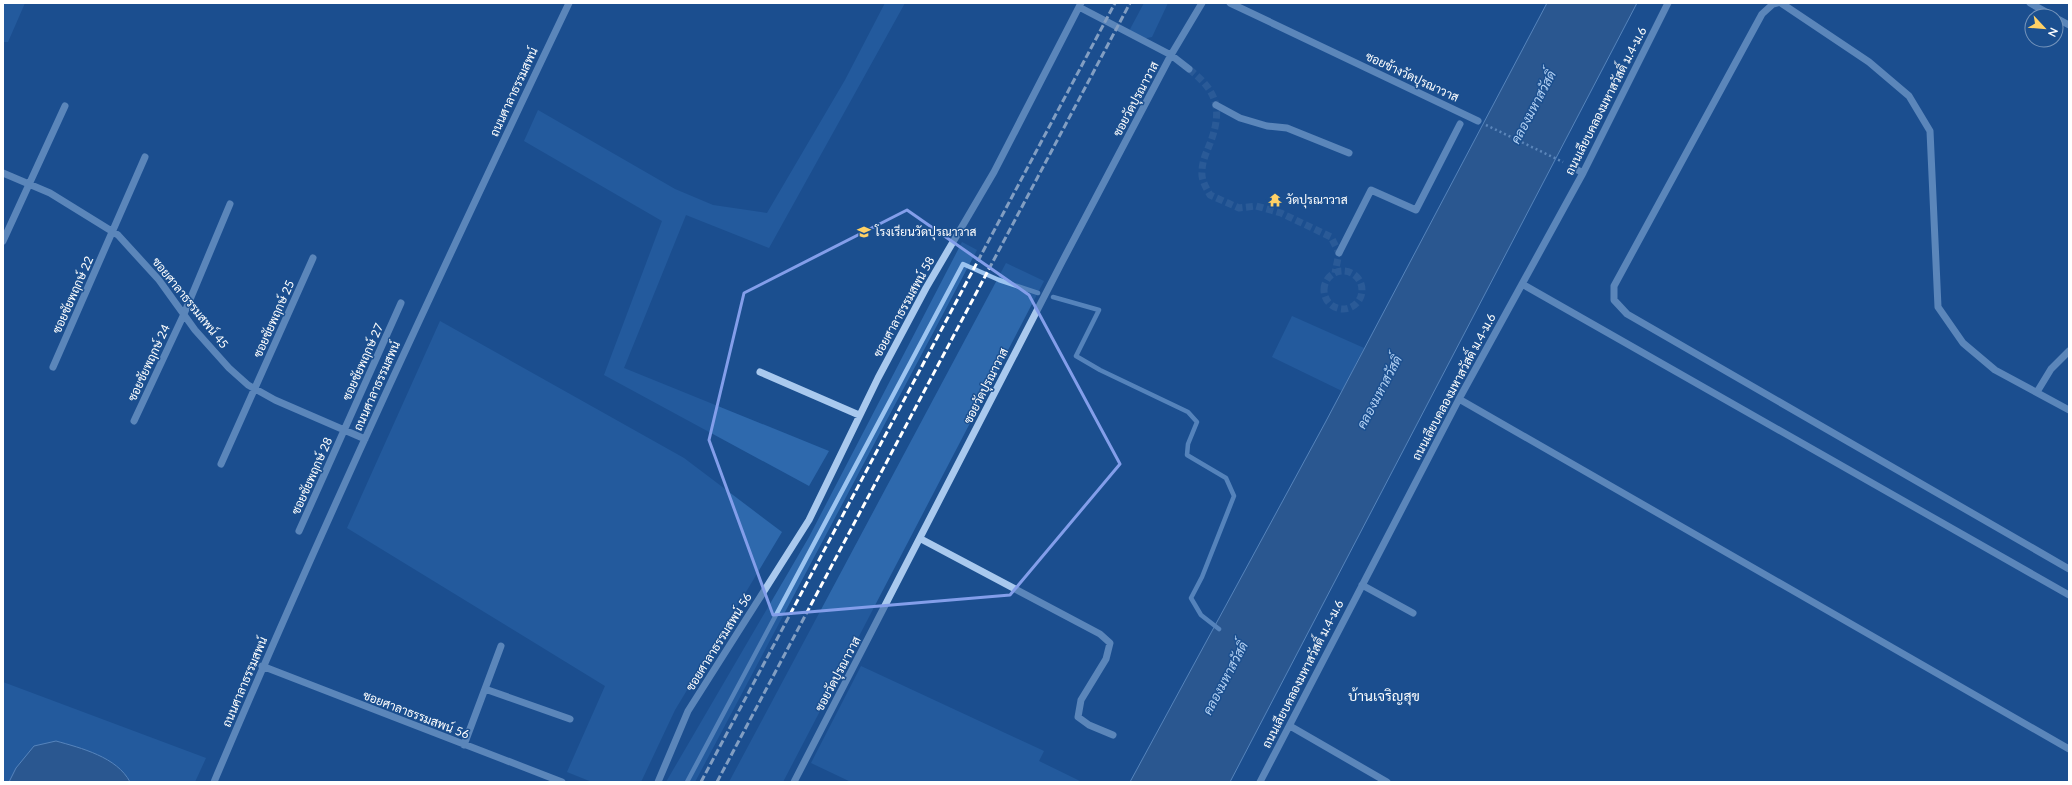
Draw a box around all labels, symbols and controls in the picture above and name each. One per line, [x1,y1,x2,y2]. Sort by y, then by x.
north arrow [2024,8,2064,48]
street label: ถนนเลียบคลองมหาสวัสดิ์ ม.4-ม.6 [1559,23,1649,177]
text: N [2046,26,2061,39]
street label: ถนนศาลาธรรมสพน์ [486,44,541,139]
street label: ซอยข้างวัดปุรณาวาส [1362,48,1461,107]
street label: ซอยวัดปุรณาวาส [1109,59,1163,140]
water label: คลองมหาสวัสดิ์ [1503,63,1560,146]
temple icon: วัดปุรณาวาส [1267,192,1283,208]
place label: วัดปุรณาวาส [1286,192,1348,209]
school or university icon: โรงเรียนวัดปุรณาวาส [856,224,872,240]
place label: โรงเรียนวัดปุรณาวาส [874,224,977,241]
street label: ซอยชัยพฤกษ์ 22 [49,254,96,336]
street label: ซอยศาลาธรรมสพน์ 45 [149,254,232,351]
street label: ซอยศาลาธรรมสพน์ 58 [870,254,937,360]
street label: ซอยชัยพฤกษ์ 25 [250,278,297,360]
street label: ถนนเลียบคลองมหาสวัสดิ์ ม.4-ม.6 [1405,309,1499,463]
street label: ซอยชัยพฤกษ์ 27 [339,321,386,403]
street label: ซอยชัยพฤกษ์ 24 [124,322,173,404]
street label: ถนนศาลาธรรมสพน์ [350,338,403,433]
street label: ซอยวัดปุรณาวาส [960,345,1013,427]
water label: คลองมหาสวัสดิ์ [1349,348,1406,431]
street label: ซอยชัยพฤกษ์ 28 [288,435,335,517]
street label: ซอยศาลาธรรมสพน์ 56 [682,590,755,694]
street label: ถนนเลียบคลองมหาสวัสดิ์ ม.4-ม.6 [1256,596,1346,750]
street label: ถนนศาลาธรรมสพน์ [219,634,270,729]
street label: ซอยวัดปุรณาวาส [811,634,865,715]
water label: คลองมหาสวัสดิ์ [1195,634,1252,717]
street label: ซอยศาลาธรรมสพน์ 56 [361,687,472,742]
district label: บ้านเจริญสุข [1348,687,1420,706]

